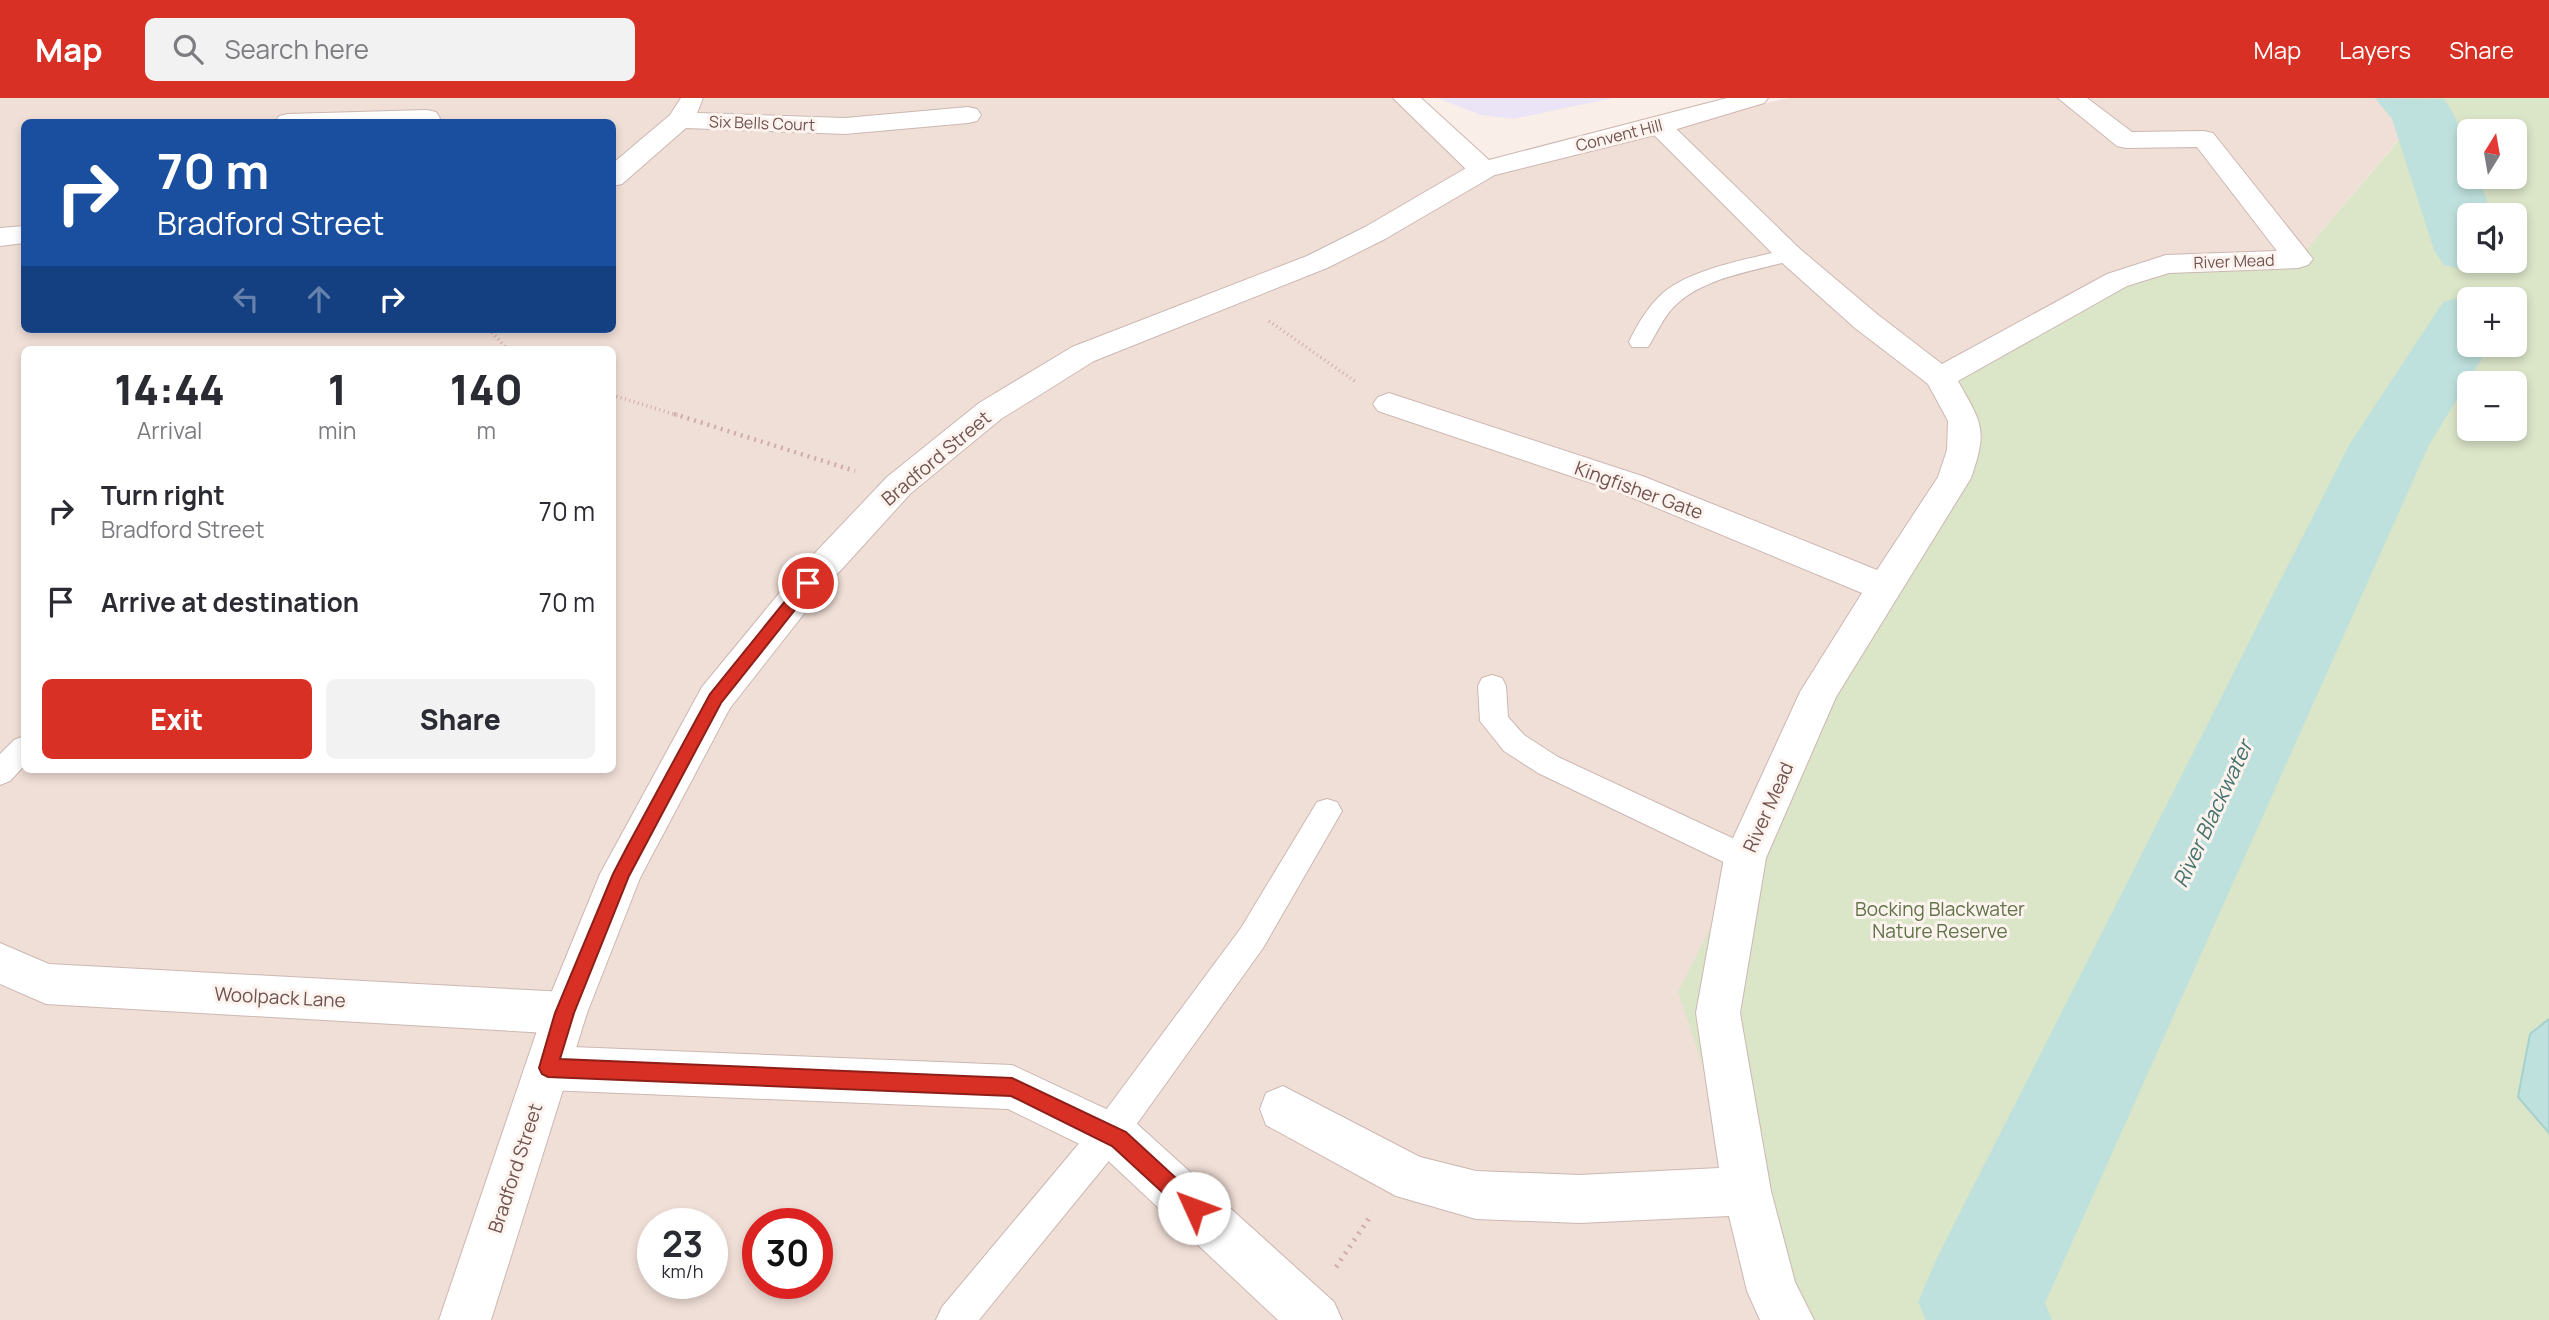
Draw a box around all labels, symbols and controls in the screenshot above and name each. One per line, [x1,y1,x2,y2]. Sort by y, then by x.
search box [145,18,635,81]
text: Map [35,27,103,72]
icon: search [169,30,207,68]
text: Search here [225,31,369,67]
text: Map [2254,33,2301,66]
text: Layers [2339,33,2411,66]
text: Share [2449,33,2514,66]
street label: Six Bells Court [709,110,815,136]
street label: Convent Hill [1573,114,1665,156]
north arrow [2457,119,2527,189]
map controls [2457,119,2527,441]
text: 70 m [157,137,269,204]
icon: right [42,147,133,238]
text: Bradford Street [157,201,384,245]
button: sound [2457,203,2527,273]
street label: River Mead [2193,249,2275,273]
icon: left [227,280,265,318]
icon: ahead [300,280,338,318]
icon: right [373,280,411,318]
button: + [2457,287,2527,357]
text: 14:44 [114,360,225,418]
text: 1 [328,360,347,418]
text: 140 [450,360,523,418]
button: − [2457,371,2527,441]
street label: Bradford Street [876,405,996,511]
text: Arrival [137,414,202,446]
text: min [318,414,357,446]
text: m [476,414,496,446]
street label: Kingfisher Gate [1571,455,1707,525]
text: Turn right [101,477,225,513]
icon: right [42,492,80,530]
text: 70 m [539,493,595,529]
text: Bradford Street [101,513,264,545]
pin [778,553,838,613]
icon: arrive [789,564,827,602]
icon: arrive [42,583,80,621]
text: Arrive at destination [101,584,359,620]
text: 70 m [539,584,595,620]
button: Exit [42,679,312,759]
button: Share [326,679,595,759]
water label: River Blackwater [2166,733,2259,892]
street label: River Mead [1737,758,1799,856]
park label: Bocking Blackwater Nature Reserve [1855,896,2025,944]
street label: Woolpack Lane [214,981,346,1013]
street label: Bradford Street [482,1100,548,1236]
position arrow [1157,1171,1231,1245]
speed limit sign: 30 [742,1208,833,1299]
text: 23 [662,1220,703,1268]
text: km/h [662,1259,703,1283]

